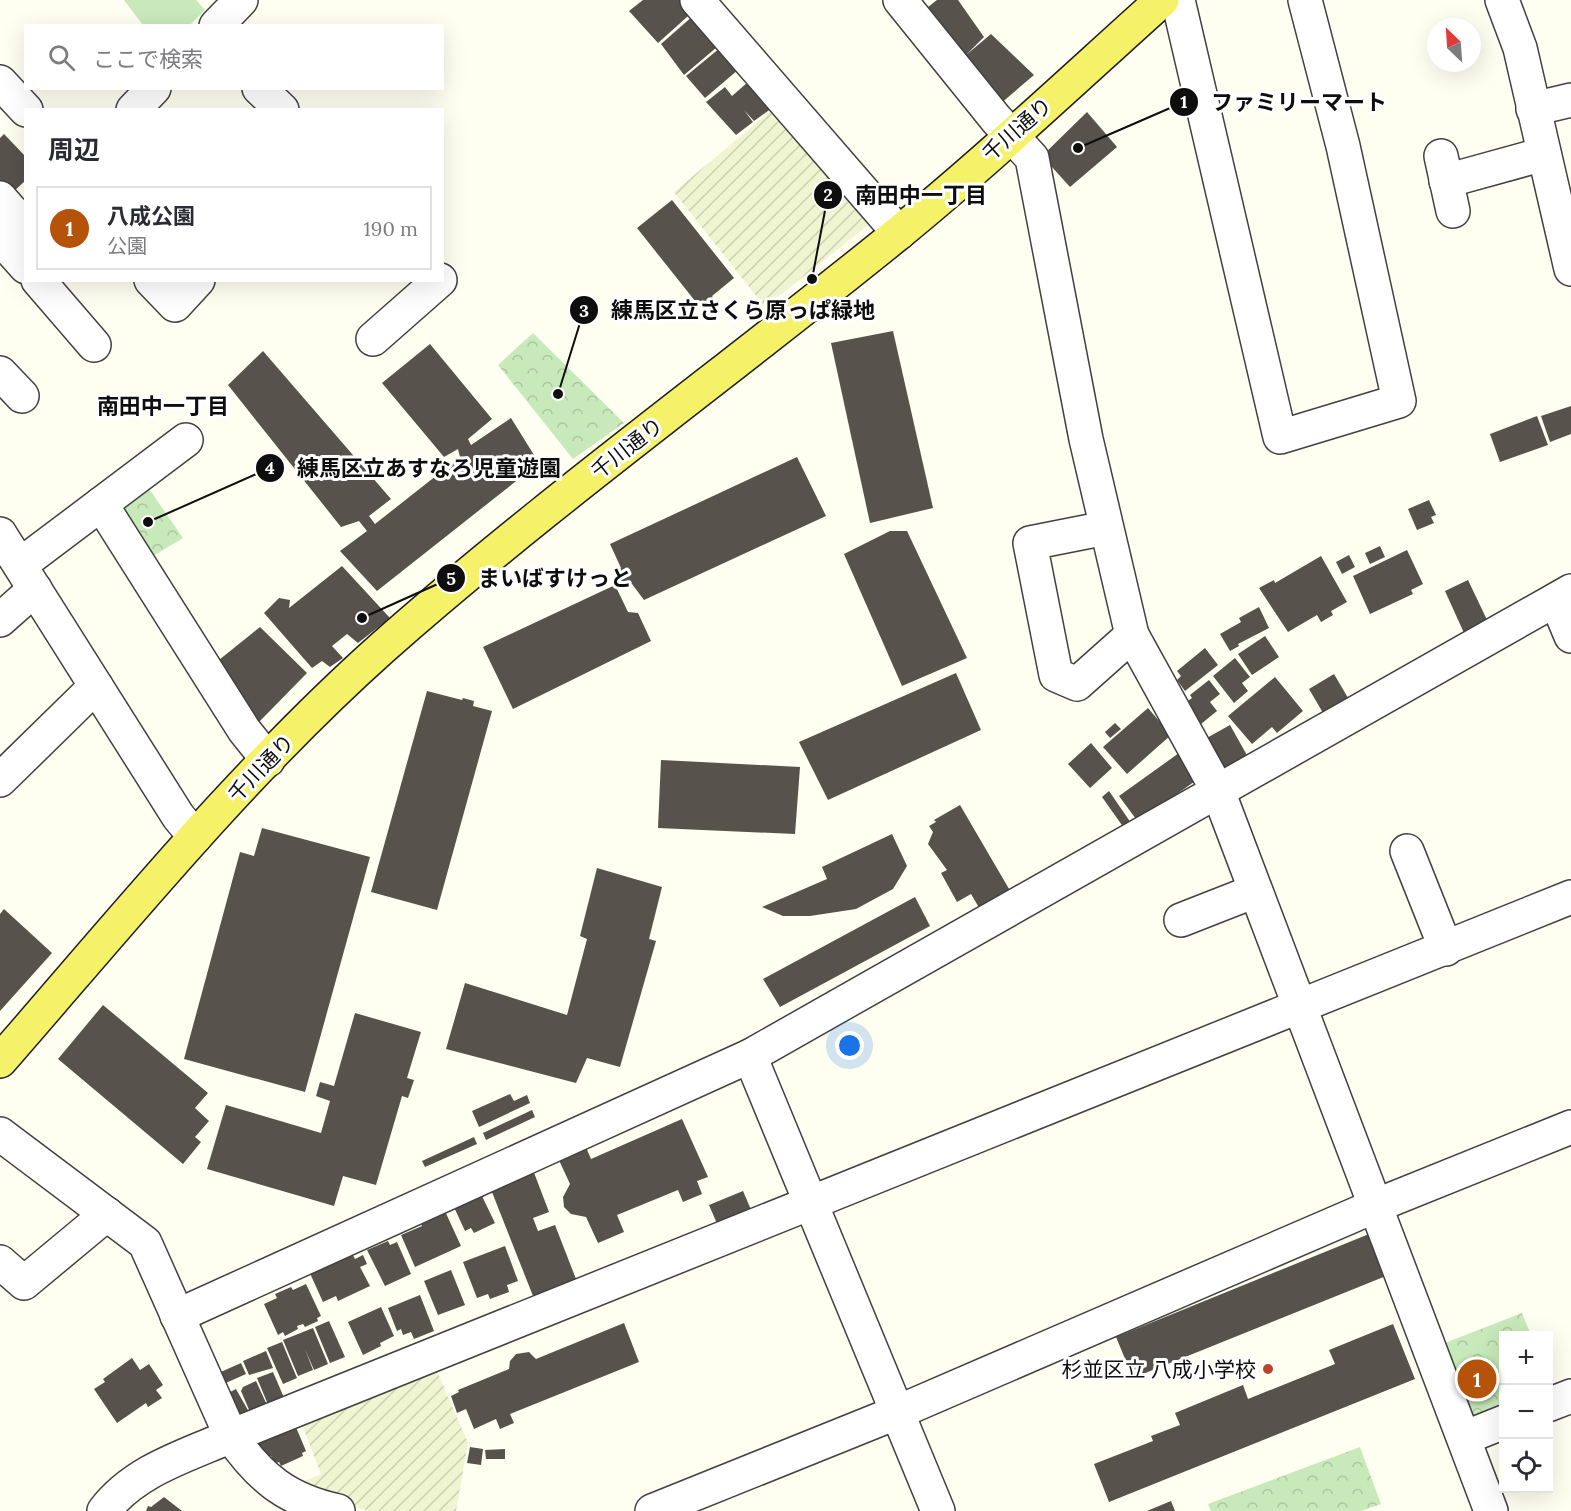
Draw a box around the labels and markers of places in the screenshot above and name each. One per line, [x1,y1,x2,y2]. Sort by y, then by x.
callout: ファミリーマート [1169,82,1399,122]
callout: 南田中一丁目 [813,175,999,215]
callout: 練馬区立さくら原っぱ緑地 [569,290,887,330]
callout: 練馬区立あすなろ児童遊園 [255,448,573,488]
callout: まいばすけっと [436,558,644,598]
place label: 杉並区立 八成小学校 [1061,1356,1256,1383]
pin: 1 [1458,1356,1496,1402]
marker: 杉並区立 八成小学校 [1261,1362,1275,1376]

